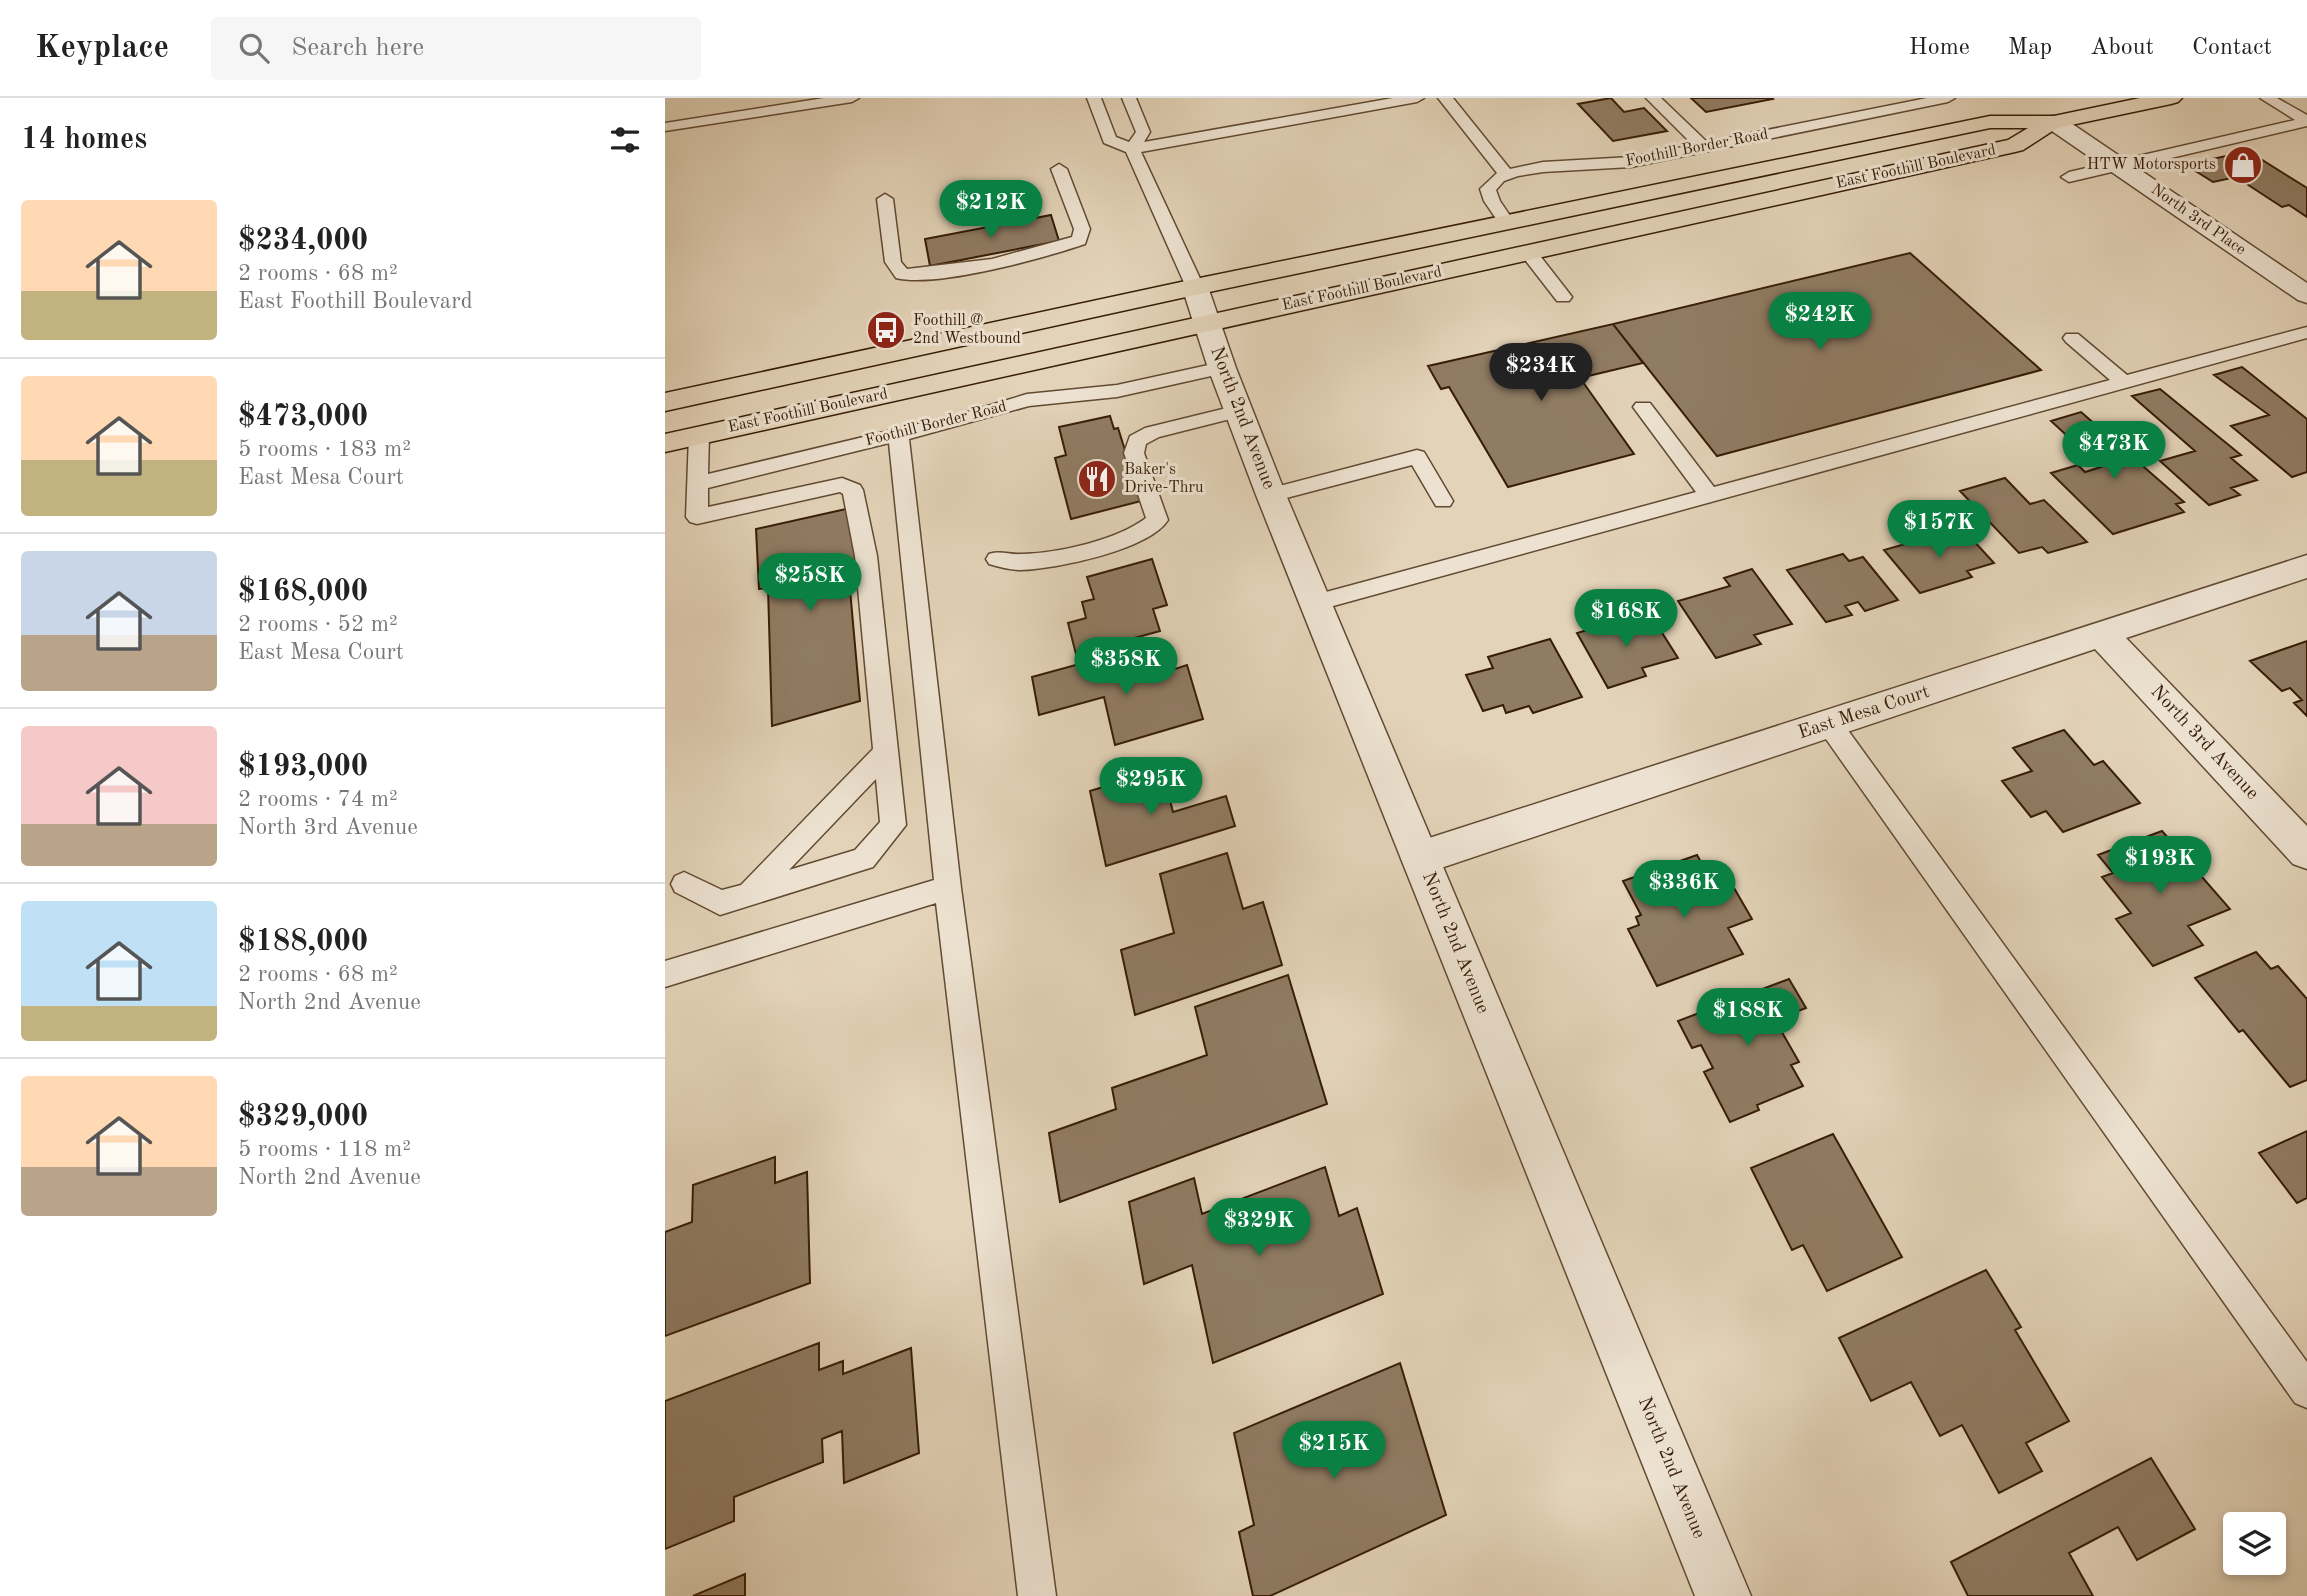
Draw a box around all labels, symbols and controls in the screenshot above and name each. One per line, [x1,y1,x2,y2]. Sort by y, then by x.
search box [211,17,701,80]
icon: search [235,29,273,67]
text: Keyplace [35,32,169,65]
text: Search here [291,35,424,61]
text: Home [1909,36,1970,60]
text: Map [2008,36,2052,60]
text: About [2090,36,2154,60]
text: Contact [2192,36,2272,60]
icon: filters [606,121,644,159]
text: 14 homes [21,125,147,155]
street label: Foothill Border Road [1624,126,1770,170]
street label: East Foothill Boulevard [1835,142,1997,192]
shop icon: HTW Motorsports [2222,144,2264,186]
place label: HTW Motorsports [2087,157,2216,173]
pin: $212K [942,180,1040,240]
street label: North 3rd Place [2148,181,2248,259]
text: $212K [955,191,1027,214]
text: $234,000 [238,226,368,256]
icon: home [77,228,161,312]
text: 2 rooms · 68 m² [238,262,398,285]
street label: East Foothill Boulevard [1281,264,1443,314]
text: East Foothill Boulevard [238,290,473,313]
pin: $242K [1771,292,1869,352]
text: $242K [1784,303,1856,326]
bus stop icon: Foothill @ 2nd Westbound [865,309,907,351]
place label: Foothill @ 2nd Westbound [913,313,1021,347]
street label: North 2nd Avenue [1206,344,1278,492]
pin: $234K [1492,344,1590,403]
text: $234K [1505,354,1577,377]
street label: East Foothill Boulevard [727,386,889,436]
street label: Foothill Border Road [864,399,1008,449]
text: $473,000 [238,402,368,432]
icon: home [77,404,161,488]
pin: $473K [2065,422,2163,481]
text: $473K [2078,432,2150,455]
text: 5 rooms · 183 m² [238,438,411,461]
restaurant icon: Baker's Drive-Thru [1076,458,1118,500]
place label: Baker's Drive-Thru [1124,462,1204,496]
text: East Mesa Court [238,466,404,489]
pin: $157K [1890,500,1988,560]
text: $157K [1903,511,1975,534]
pin: $258K [761,554,859,613]
text: $258K [774,564,846,587]
text: $168,000 [238,577,368,607]
icon: home [77,579,161,663]
pin: $168K [1577,589,1675,649]
text: $168K [1590,600,1662,623]
text: 2 rooms · 52 m² [238,613,398,636]
pin: $358K [1077,638,1175,697]
text: East Mesa Court [238,641,404,664]
text: $358K [1090,648,1162,671]
street label: North 3rd Avenue [2146,682,2262,804]
street label: East Mesa Court [1796,683,1932,743]
text: $193,000 [238,752,368,782]
icon: home [77,754,161,838]
pin: $295K [1102,758,1200,817]
text: $295K [1115,768,1187,791]
text: 2 rooms · 74 m² [238,788,398,811]
text: North 3rd Avenue [238,816,418,839]
pin: $193K [2111,836,2209,896]
text: $193K [2124,847,2196,870]
pin: $336K [1635,860,1733,920]
street label: North 2nd Avenue [1418,869,1492,1017]
text: $336K [1648,871,1720,894]
text: $188,000 [238,927,368,957]
icon: home [77,929,161,1013]
text: 2 rooms · 68 m² [238,963,398,986]
pin: $188K [1699,988,1797,1048]
text: North 2nd Avenue [238,991,421,1014]
text: $188K [1712,999,1784,1022]
text: $329,000 [238,1102,368,1132]
icon: home [77,1104,161,1188]
text: 5 rooms · 118 m² [238,1138,411,1161]
text: North 2nd Avenue [238,1166,421,1189]
pin: $329K [1210,1198,1308,1258]
text: $329K [1223,1209,1295,1232]
street label: North 2nd Avenue [1634,1394,1708,1542]
pin: $215K [1285,1422,1383,1481]
text: $215K [1298,1432,1370,1455]
map controls [2223,1512,2286,1575]
button: layers [2223,1512,2286,1575]

